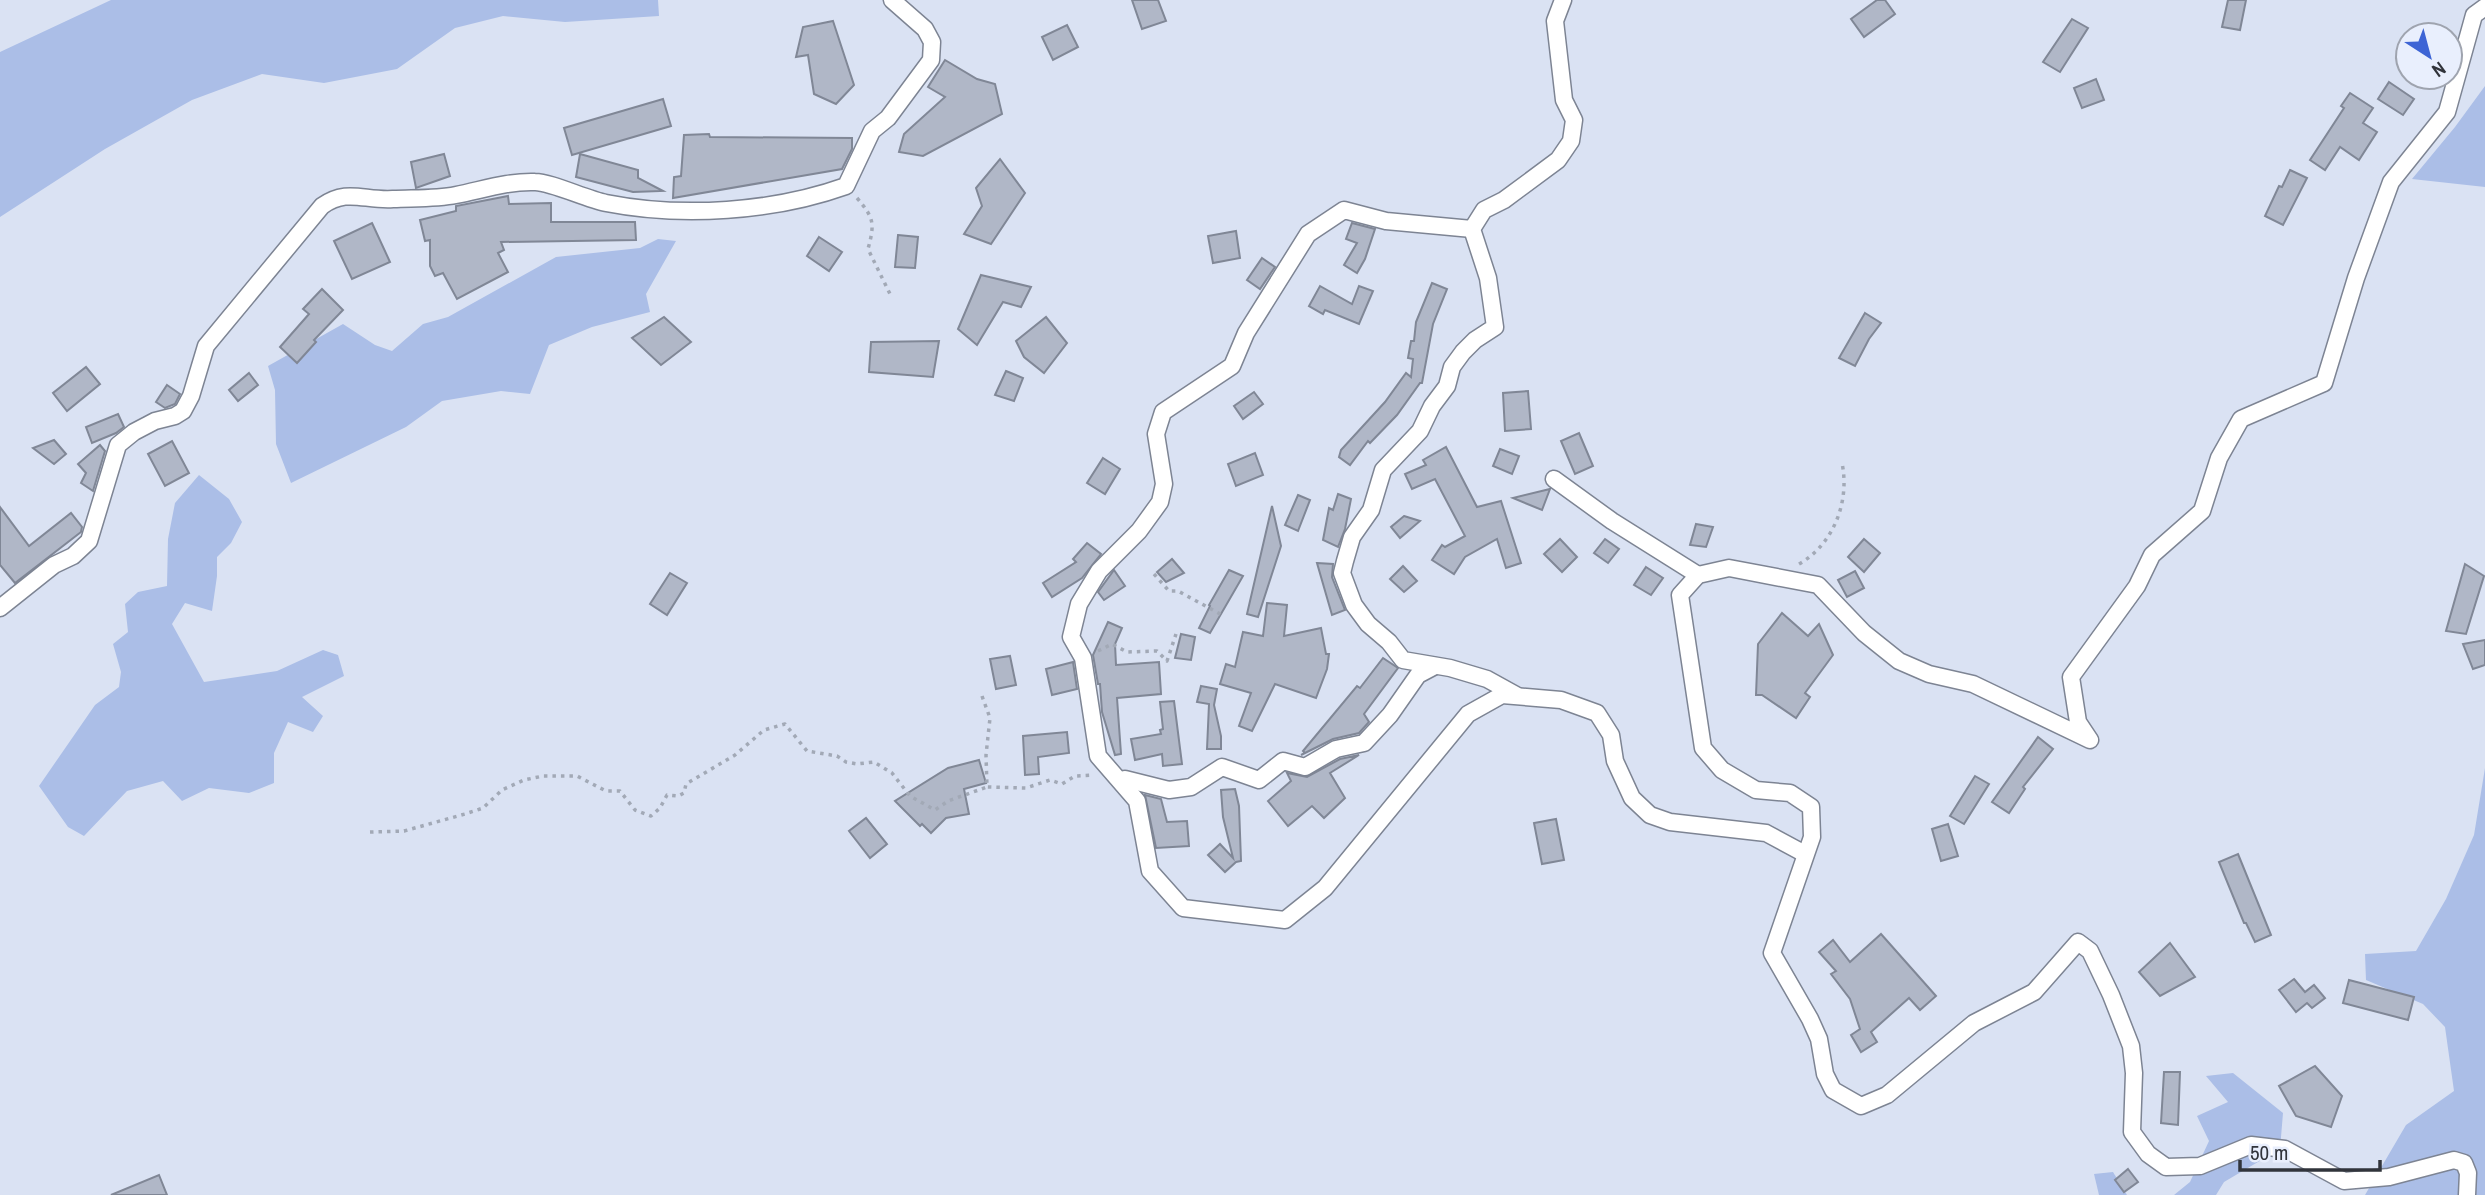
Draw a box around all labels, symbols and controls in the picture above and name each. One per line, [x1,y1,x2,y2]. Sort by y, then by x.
north arrow [2394,21,2464,91]
text: N [2427,56,2451,84]
scale bar [2240,1128,2380,1172]
text: 50 m [2250,1138,2288,1167]

